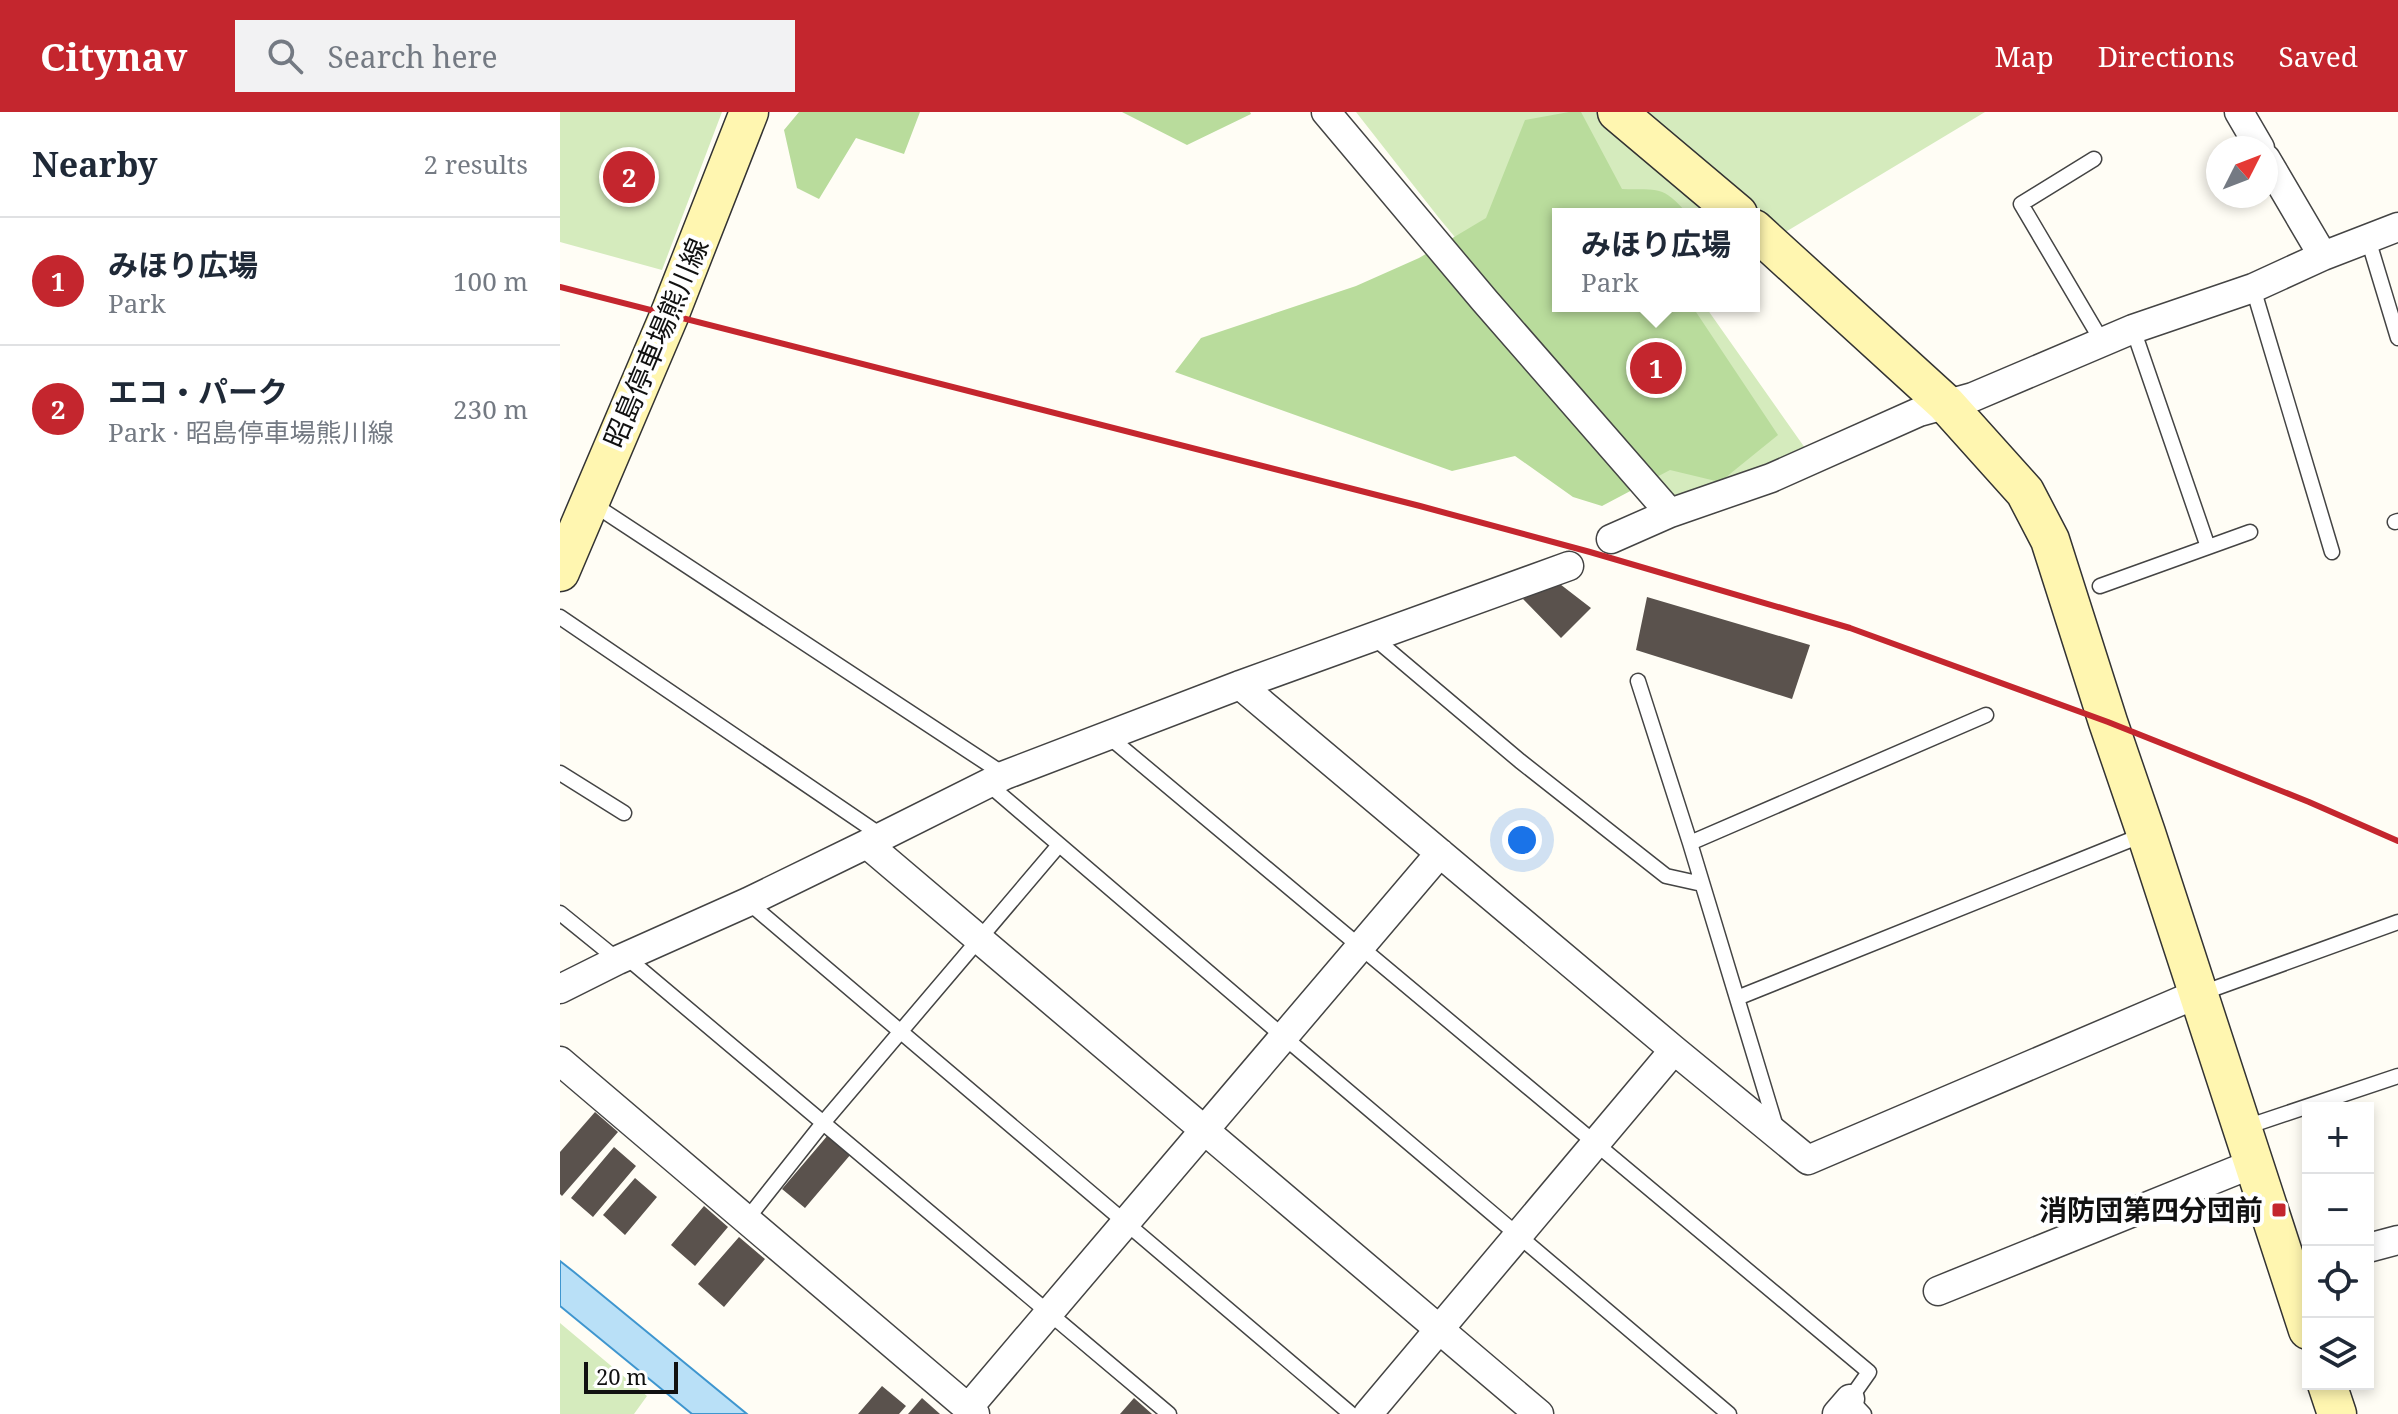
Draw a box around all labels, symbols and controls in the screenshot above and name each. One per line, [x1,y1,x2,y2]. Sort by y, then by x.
search box [235,20,795,92]
text: Citynav [40,30,187,82]
icon: search [263,34,307,78]
text: Search here [327,36,498,77]
text: Map [1994,37,2054,75]
text: Directions [2098,37,2235,75]
text: Saved [2279,37,2358,75]
north arrow [2206,136,2278,208]
text: Nearby [32,141,158,187]
text: 2 results [423,146,528,182]
pin: 2 [603,147,655,207]
popup [1552,208,1760,312]
text: みほり広場 [1581,223,1731,264]
street label: 昭島停車場熊川線 [594,232,716,453]
text: みほり広場 [108,244,258,285]
text: 1 [51,263,65,299]
text: 100 m [453,263,528,299]
text: Park [1581,264,1639,300]
text: Park [108,285,166,321]
pin: 1 [1630,338,1682,398]
text: エコ・パーク [108,371,288,412]
text: 2 [51,391,65,427]
text: 230 m [453,391,528,427]
text: Park · 昭島停車場熊川線 [108,414,394,450]
your location [1502,820,1542,860]
map controls [2302,1102,2374,1390]
button: + [2302,1102,2374,1174]
button: − [2302,1174,2374,1246]
place label: 消防団第四分団前 [2039,1190,2263,1228]
marker: 消防団第四分団前 [2270,1201,2288,1219]
button: locate [2302,1246,2374,1318]
button: layers [2302,1318,2374,1390]
scale bar [584,1358,678,1394]
text: 20 m [596,1361,647,1391]

